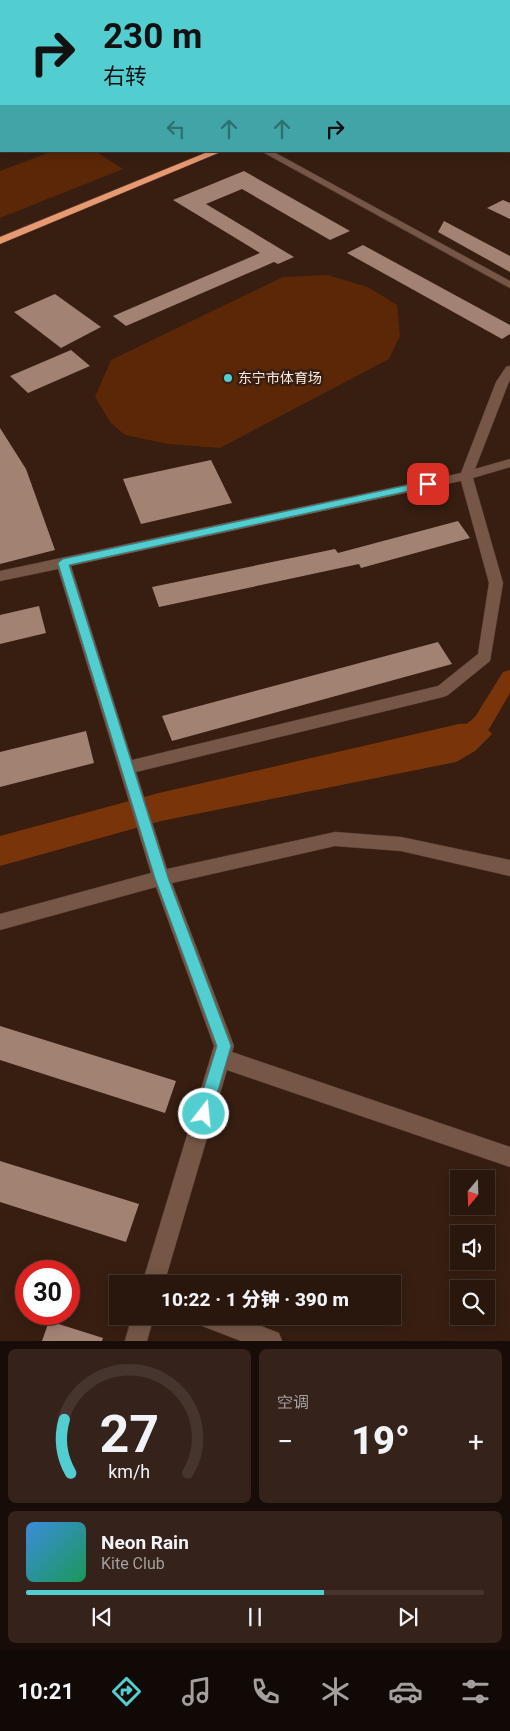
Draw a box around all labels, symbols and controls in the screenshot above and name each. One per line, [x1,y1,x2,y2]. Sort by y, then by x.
text: 230 m [103,16,202,57]
icon: right [20,20,85,85]
text: 右转 [103,64,147,89]
icon: left [162,115,190,143]
icon: ahead [215,115,243,143]
icon: ahead [268,115,296,143]
icon: right [321,115,349,143]
place label: 东宁市体育场 [238,370,322,386]
marker: 东宁市体育场 [222,372,234,384]
pin [407,463,449,505]
icon: arrive [414,470,442,498]
position arrow [177,1087,229,1139]
north arrow [450,1170,495,1215]
map controls [450,1170,495,1325]
button: sound [450,1225,495,1270]
speed limit sign: 30 [15,1260,80,1325]
button: search [450,1280,495,1325]
text: 10:22 · 1 分钟 · 390 m [161,1288,349,1311]
text: 空调 [277,1393,309,1412]
text: 27 [100,1404,159,1465]
text: 19° [351,1419,410,1463]
text: − [277,1425,293,1458]
text: + [468,1425,484,1458]
text: km/h [109,1461,150,1482]
text: Neon Rain [101,1531,189,1554]
text: Kite Club [101,1554,165,1573]
icon: previous [88,1603,116,1631]
icon: pause [241,1603,269,1631]
icon: next [394,1603,422,1631]
icon: directions [109,1674,144,1709]
icon: music [179,1674,214,1709]
icon: phone [248,1674,283,1709]
icon: climate [318,1674,353,1709]
icon: car [388,1674,423,1709]
icon: filters [458,1674,493,1709]
text: 10:21 [17,1679,74,1704]

